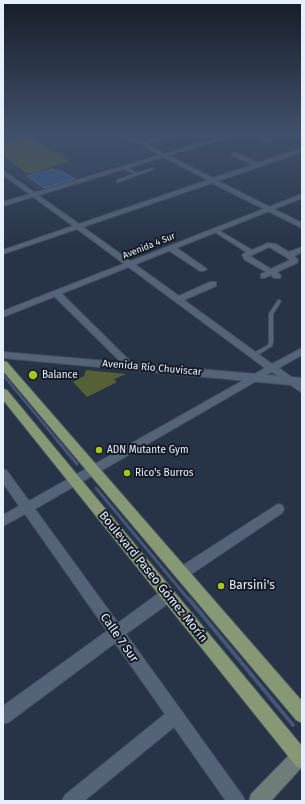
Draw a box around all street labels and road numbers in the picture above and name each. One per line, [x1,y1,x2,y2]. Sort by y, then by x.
street label: Avenida 4 Sur [121,231,177,261]
street label: Avenida Río Chuviscar [102,358,202,378]
street label: Boulevard Paseo Gómez Morín [96,509,210,645]
street label: Calle 7 Sur [97,611,141,665]

